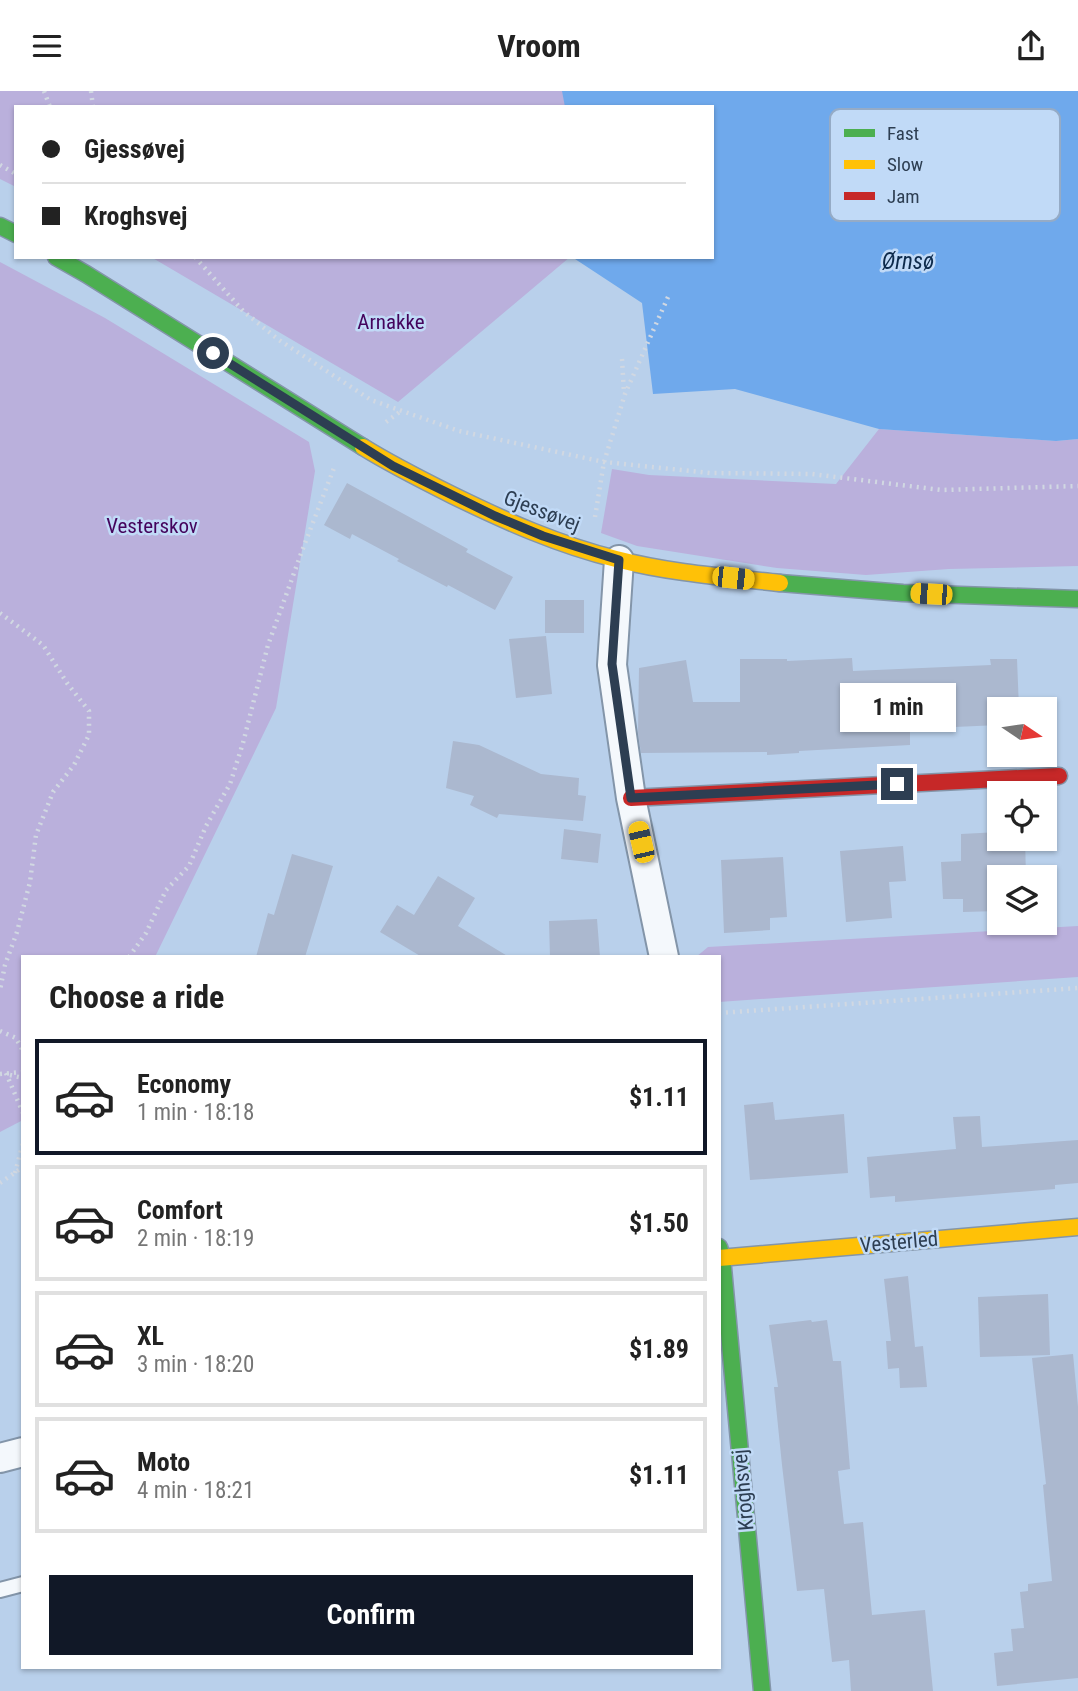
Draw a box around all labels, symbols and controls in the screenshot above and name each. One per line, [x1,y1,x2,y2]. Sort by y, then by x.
icon: menu [28,27,66,65]
text: Vroom [497,27,581,65]
icon: share [1012,27,1050,65]
legend [830,109,1060,221]
text: Fast [887,122,919,145]
text: Gjessøvej [84,134,185,164]
text: Slow [887,153,923,176]
text: Jam [887,185,920,208]
text: Kroghsvej [84,201,187,231]
water label: Ørnsø [882,248,934,275]
park label: Arnakke [357,310,425,334]
route start [197,337,229,369]
street label: Gjessøvej [500,485,584,537]
park label: Vesterskov [106,514,198,538]
car [712,565,755,591]
car [910,582,953,606]
callout: 1 min [839,683,955,731]
text: 1 min [872,694,924,721]
north arrow [987,697,1057,767]
map controls [987,697,1057,935]
route end [881,768,913,800]
button: locate [987,781,1057,851]
car [627,819,656,865]
button: layers [987,865,1057,935]
text: Choose a ride [49,978,224,1016]
icon: car [53,1066,116,1129]
text: Economy [137,1069,231,1099]
text: $1.11 [629,1082,689,1112]
text: 1 min · 18:18 [137,1099,254,1126]
icon: car [53,1192,116,1255]
text: Comfort [137,1195,223,1225]
text: $1.50 [629,1208,689,1238]
text: 2 min · 18:19 [137,1225,254,1252]
street label: Vesterled [859,1227,939,1257]
icon: car [53,1318,116,1381]
text: XL [137,1321,164,1351]
text: $1.89 [629,1334,689,1364]
text: 3 min · 18:20 [137,1351,254,1378]
icon: car [53,1444,116,1507]
text: Moto [137,1447,190,1477]
street label: Kroghsvej [727,1448,759,1532]
text: $1.11 [629,1460,689,1490]
text: 4 min · 18:21 [137,1477,254,1504]
button: Confirm [49,1575,693,1655]

